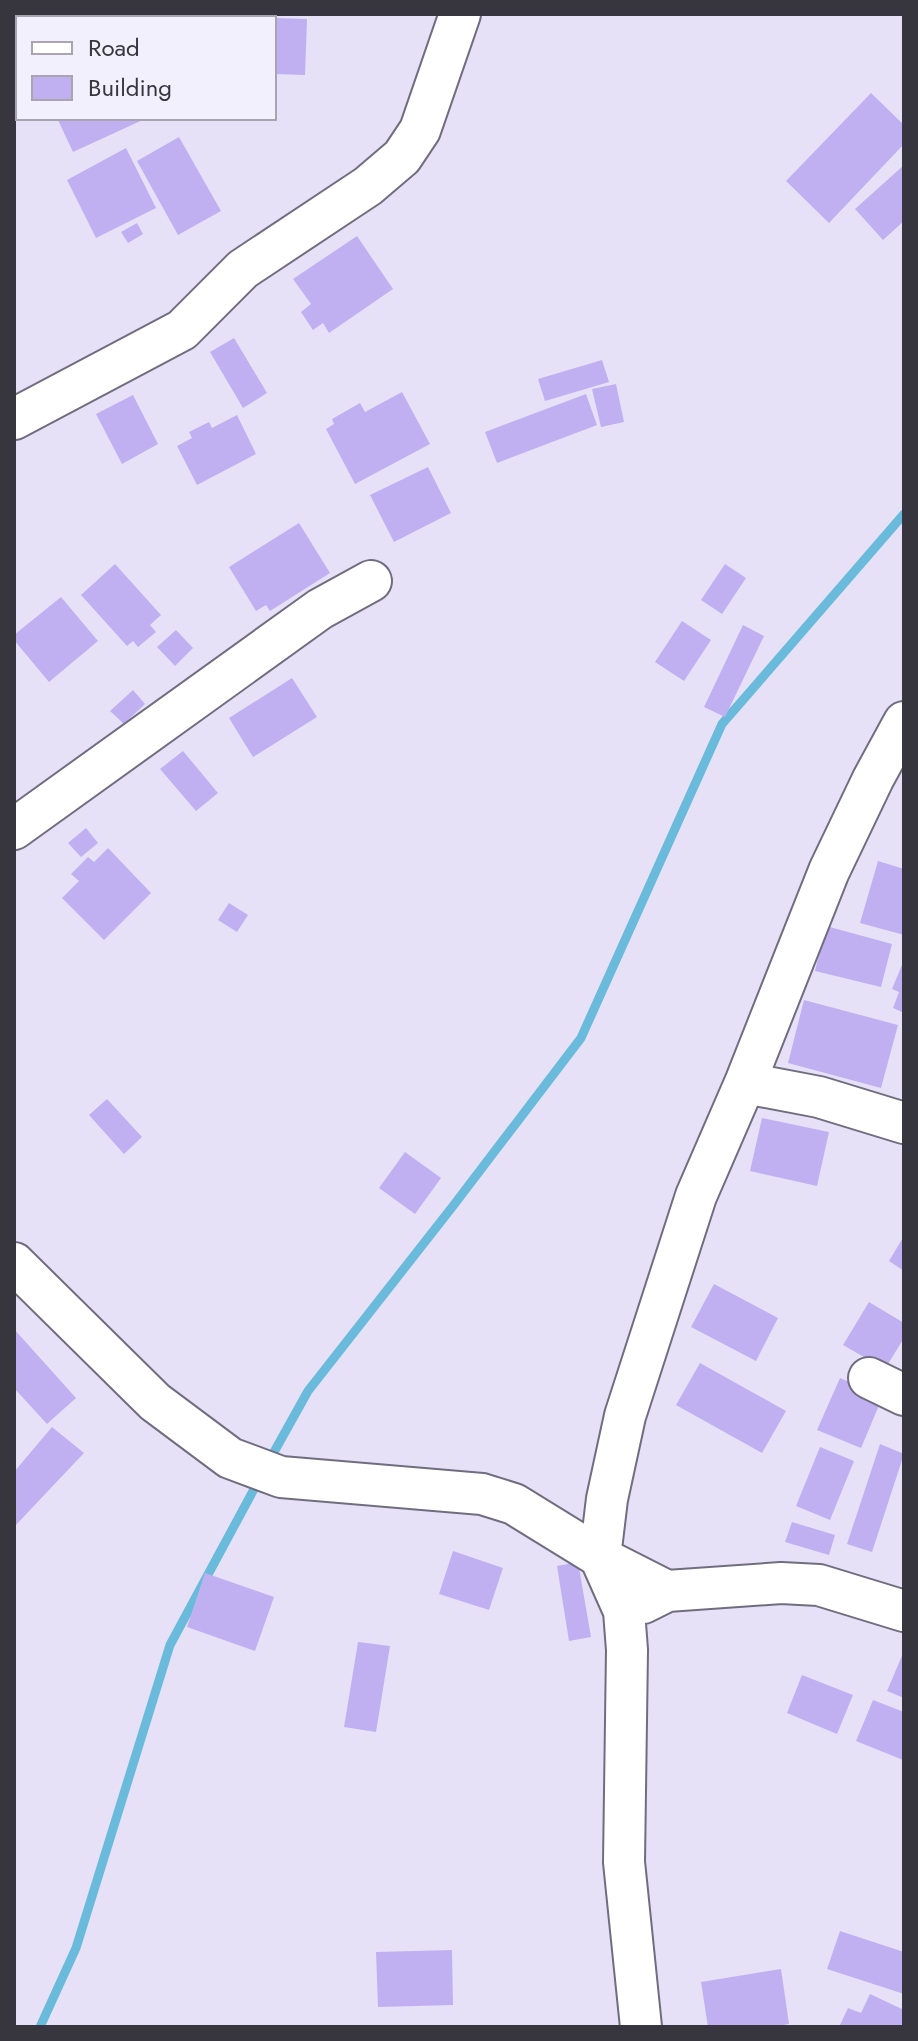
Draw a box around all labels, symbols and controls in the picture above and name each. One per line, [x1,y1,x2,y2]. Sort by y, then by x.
legend [16,16,276,120]
text: Road [88,30,140,65]
text: Building [88,70,172,105]

